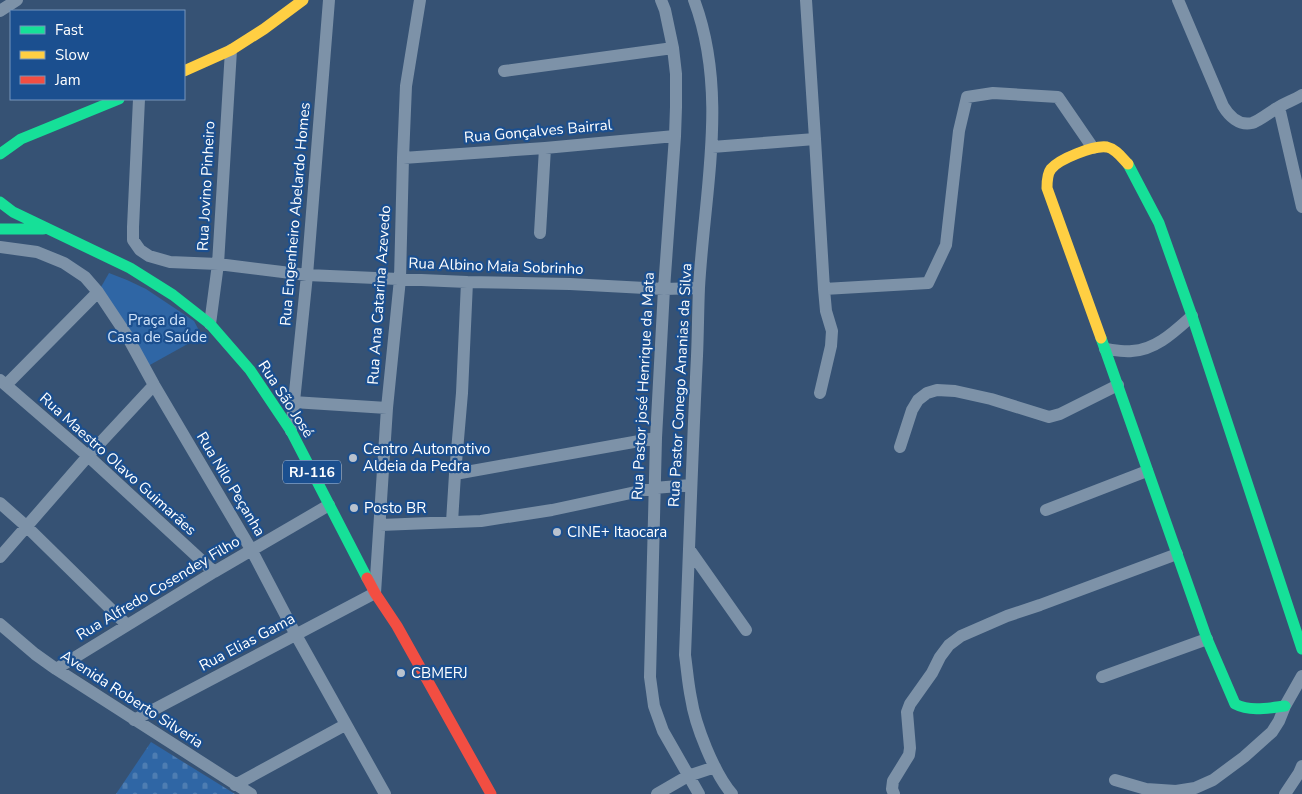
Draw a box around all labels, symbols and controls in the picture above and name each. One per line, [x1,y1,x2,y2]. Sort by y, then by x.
legend [10,10,185,100]
text: Fast [55,20,84,40]
text: Slow [55,45,90,65]
text: Jam [54,70,81,90]
street label: Rua Engenheiro Abelardo Homes [275,101,315,327]
street label: Rua Gonçalves Bairral [463,115,613,147]
street label: Rua Jovino Pinheiro [193,120,219,252]
street label: Rua Ana Catarina Azevedo [363,205,395,385]
street label: Rua Albino Maia Sobrinho [408,253,584,279]
street label: Rua Pastor Conego Ananias da Silva [664,263,696,507]
street label: Rua Pastor josé Henrique da Mata [627,271,659,501]
park label: Praça da Casa de Saúde [107,310,207,347]
street label: Rua São José [254,357,318,441]
street label: Rua Maestro Olavo Guimarães [35,388,201,540]
street label: Rua Nilo Peçanha [192,428,270,540]
place label: Centro Automotivo Aldeia da Pedra [363,439,490,476]
marker: Centro Automotivo Aldeia da Pedra [347,452,359,464]
road number: RJ-116 [283,461,341,484]
place label: Posto BR [364,498,426,518]
marker: Posto BR [348,502,360,514]
place label: CINE+ Itaocara [567,522,667,542]
marker: CINE+ Itaocara [551,526,563,538]
street label: Rua Alfredo Cosendey Filho [72,531,244,645]
street label: Rua Elias Gama [196,608,298,676]
street label: Avenida Roberto Silveria [57,645,207,753]
place label: CBMERJ [411,663,468,683]
marker: CBMERJ [395,667,407,679]

